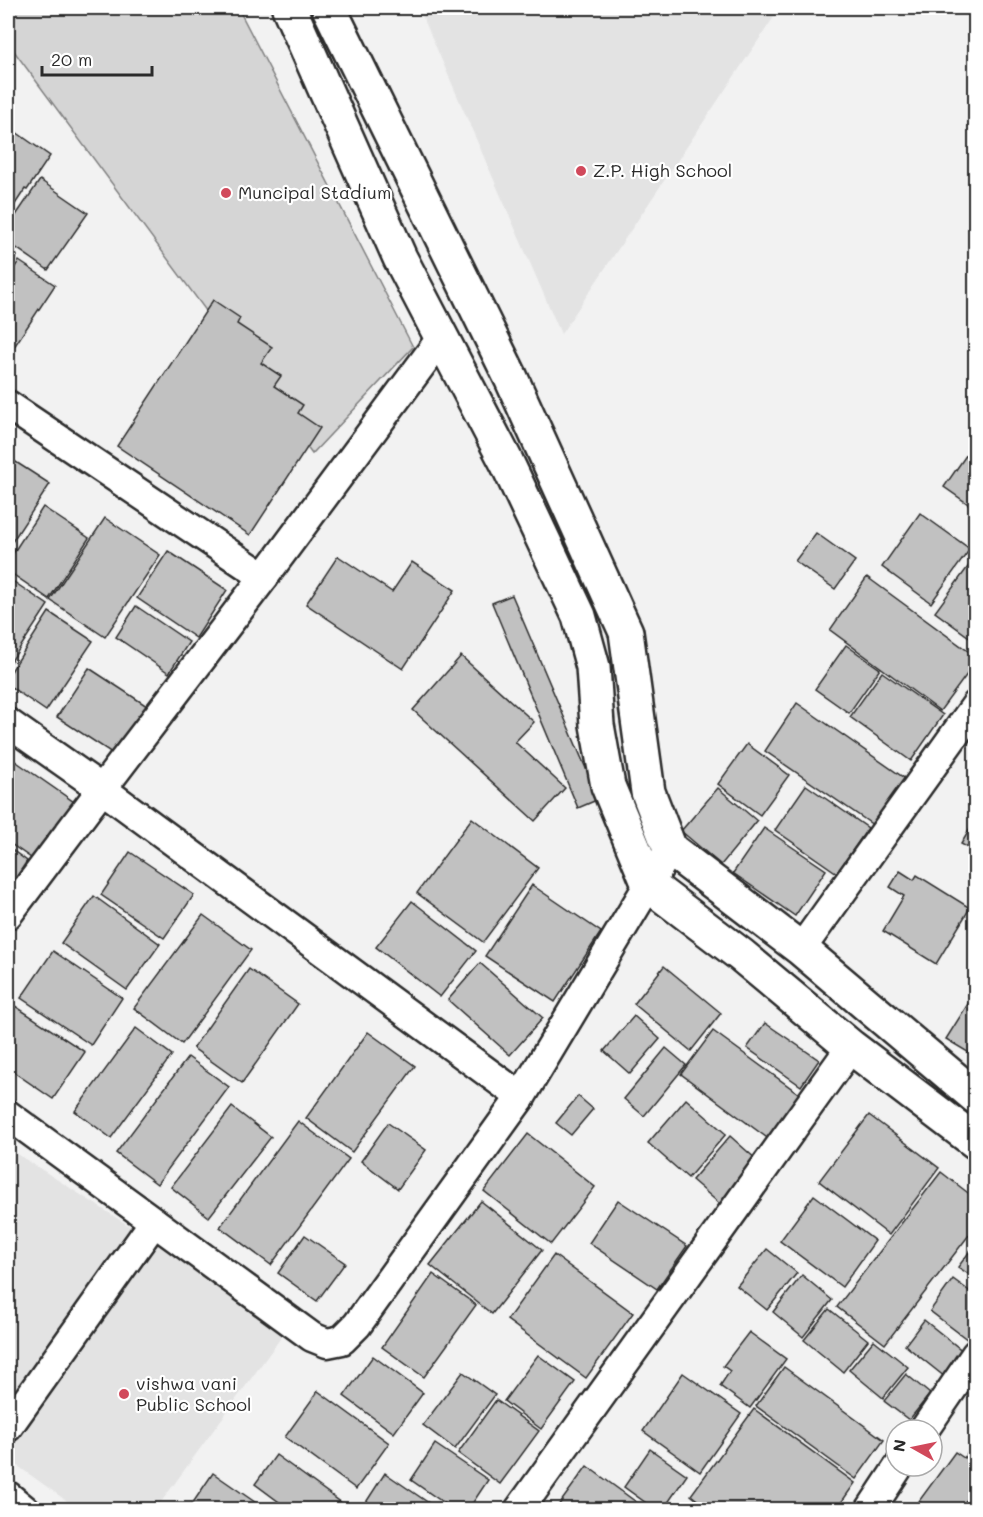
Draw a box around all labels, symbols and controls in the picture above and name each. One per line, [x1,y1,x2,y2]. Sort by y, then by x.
scale bar [42,39,152,77]
text: 20 m [51,47,92,71]
place label: Z.P. High School [593,158,732,182]
marker: Z.P. High School [574,164,588,178]
place label: Muncipal Stadium [238,180,391,204]
marker: Muncipal Stadium [219,186,233,200]
place label: vishwa vani Public School [136,1371,251,1416]
marker: vishwa vani Public School [117,1387,131,1401]
north arrow [884,1418,944,1478]
text: N [887,1438,910,1453]

